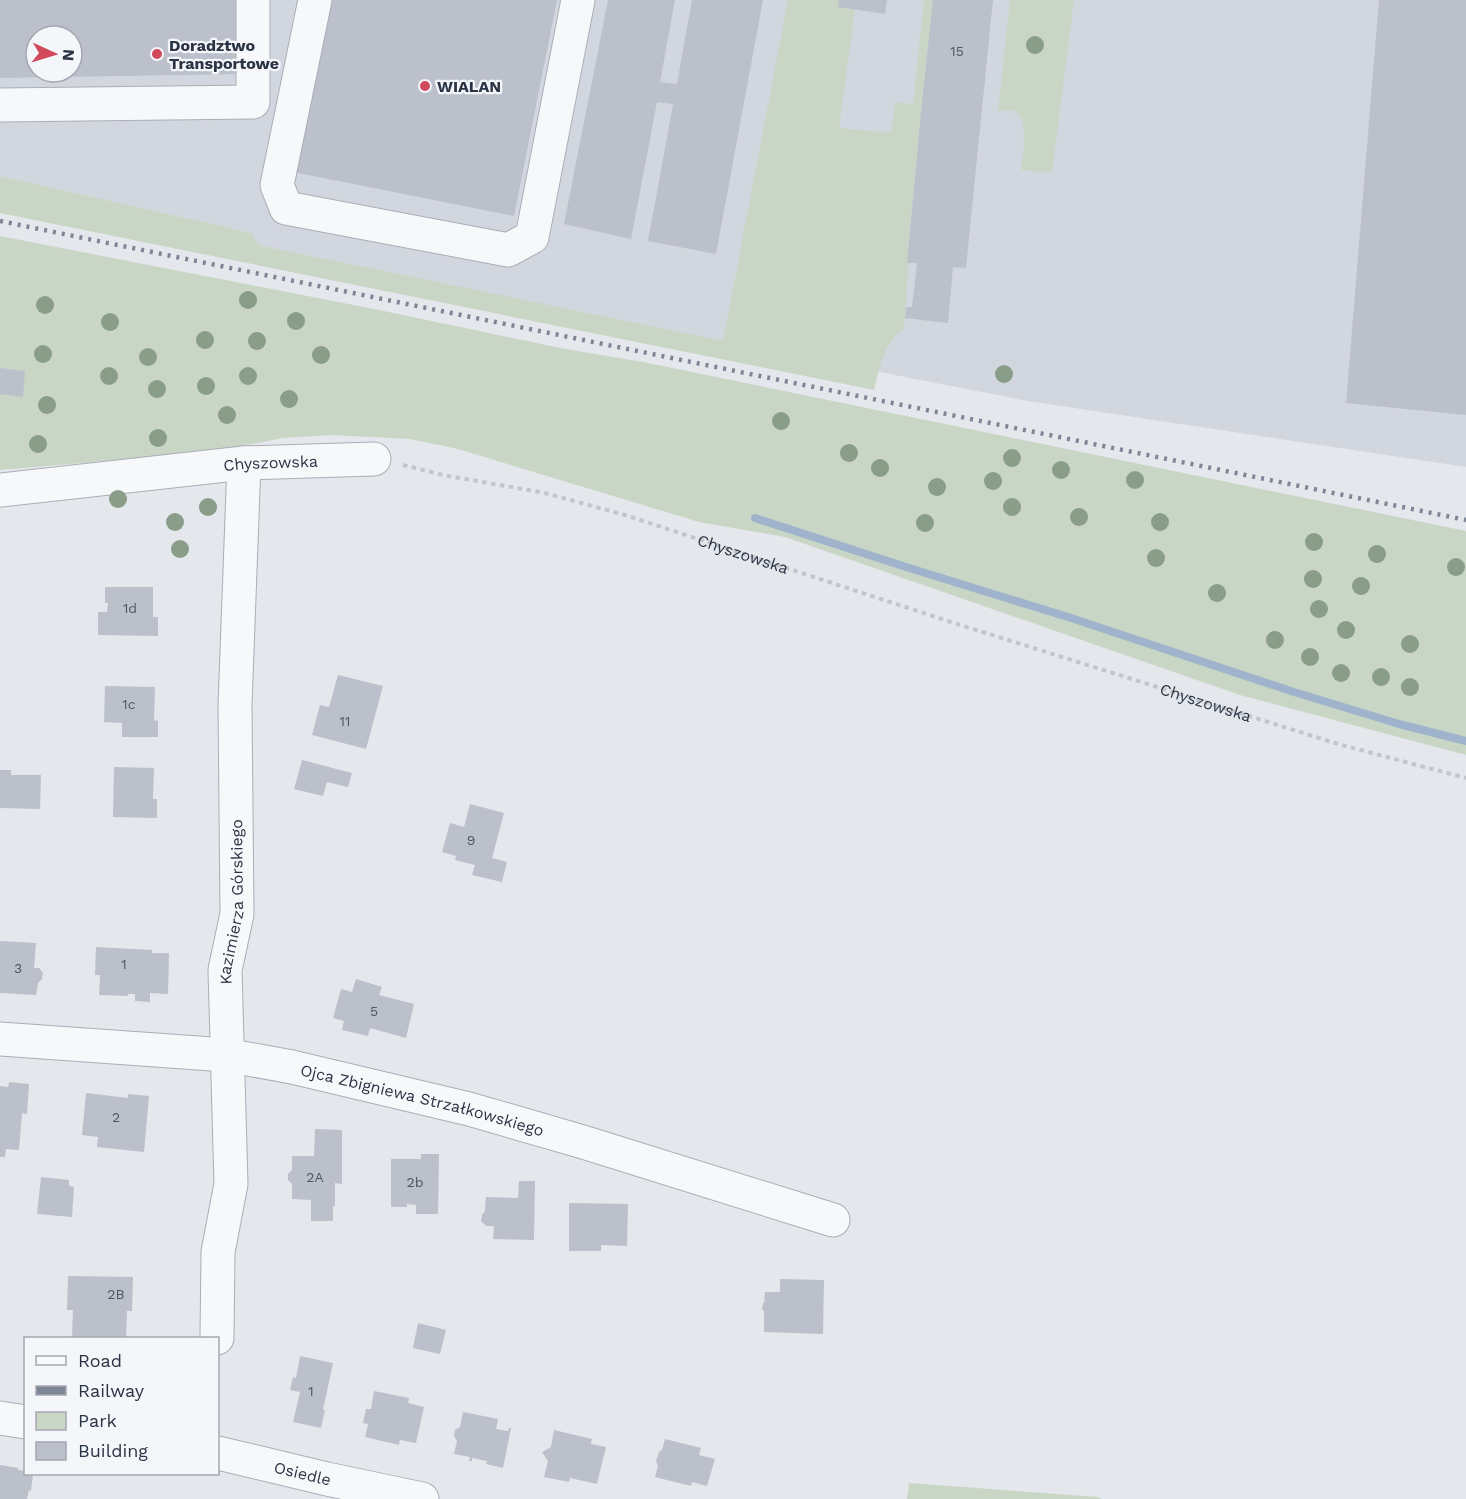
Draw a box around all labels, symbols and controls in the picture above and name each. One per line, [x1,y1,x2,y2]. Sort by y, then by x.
north arrow [24,24,84,84]
place label: Doradztwo Transportowe [169,36,279,73]
house number: 15 [950,43,964,59]
marker: Doradztwo Transportowe [150,47,164,61]
text: N [59,48,78,62]
place label: WIALAN [437,77,501,96]
marker: WIALAN [418,79,432,93]
street label: Chyszowska [222,451,318,475]
street label: Chyszowska [695,530,791,578]
house number: 1d [123,600,137,616]
street label: Chyszowska [1158,679,1254,726]
house number: 1c [122,696,136,712]
house number: 11 [340,713,350,729]
street label: Kazimierza Górskiego [215,819,247,985]
house number: 9 [467,832,475,848]
house number: 1 [121,956,127,972]
house number: 3 [14,960,22,976]
house number: 5 [370,1003,378,1019]
street label: Ojca Zbigniewa Strzałkowskiego [299,1060,546,1140]
house number: 2 [112,1109,120,1125]
house number: 2A [306,1169,324,1185]
house number: 2b [407,1174,423,1190]
house number: 2B [107,1286,125,1302]
legend [24,1337,219,1475]
text: Road [78,1350,122,1371]
text: Railway [78,1380,145,1401]
house number: 1 [308,1383,314,1399]
text: Park [78,1410,117,1431]
text: Building [78,1440,148,1461]
street label: Osiedle [272,1457,333,1489]

